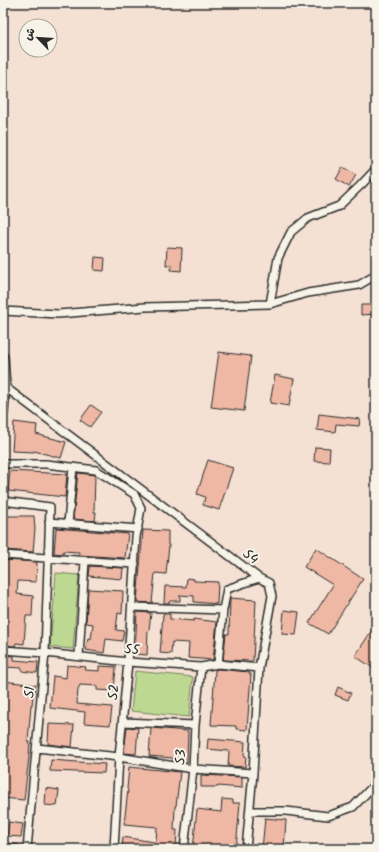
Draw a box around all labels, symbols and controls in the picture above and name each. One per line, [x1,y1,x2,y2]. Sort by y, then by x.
north arrow [18,18,58,58]
text: ش [19,25,41,43]
street label: S4 [238,543,263,570]
street label: S5 [124,638,142,662]
street label: S2 [102,683,126,701]
street label: S1 [19,685,41,699]
street label: S3 [170,749,192,765]

